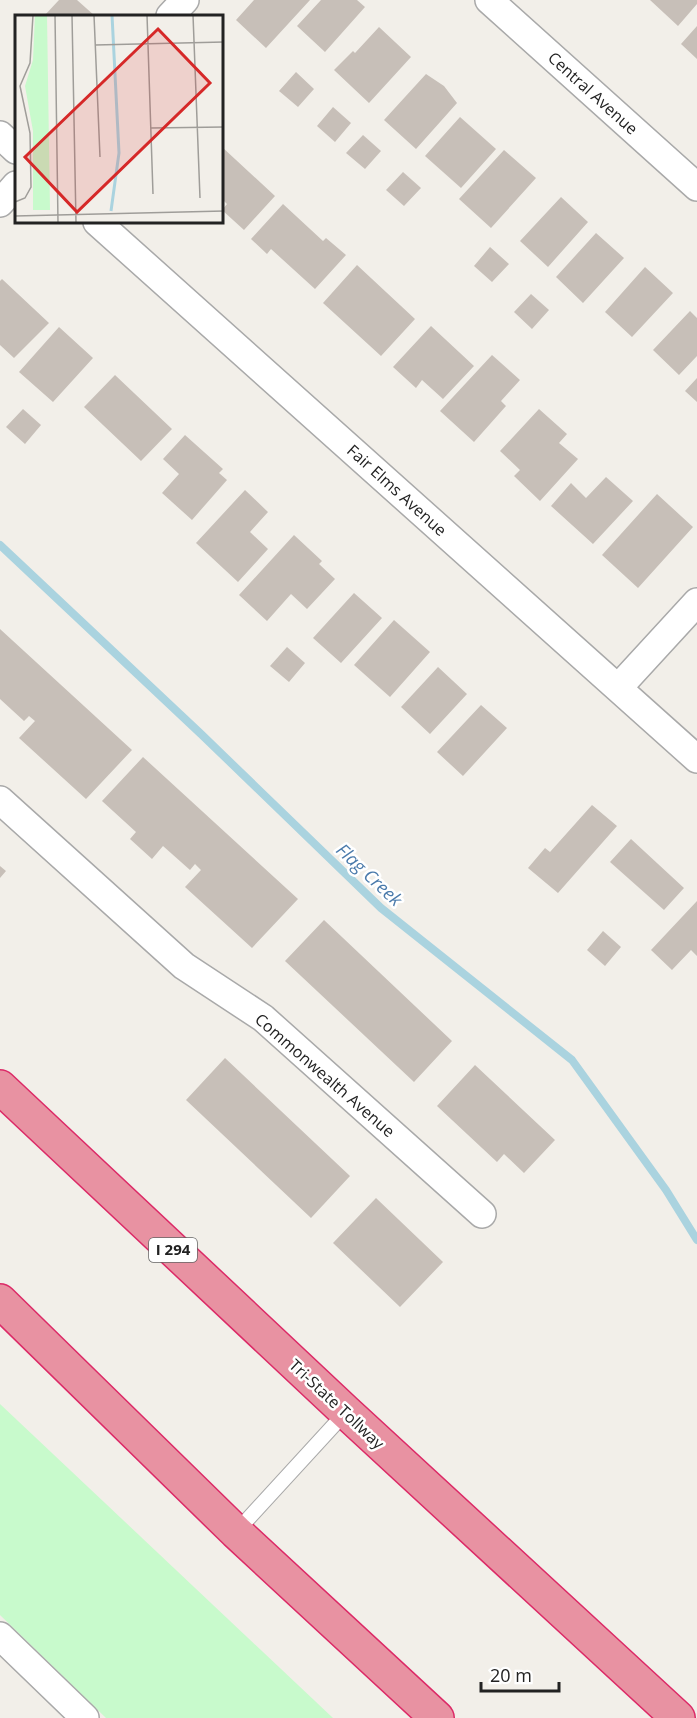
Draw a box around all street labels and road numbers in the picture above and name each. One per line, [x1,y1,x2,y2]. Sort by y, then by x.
street label: Central Avenue [543,47,643,139]
street label: Fair Elms Avenue [342,439,452,541]
street label: Commonwealth Avenue [250,1008,400,1142]
road number: I 294 [149,1238,197,1262]
street label: Tri-State Tollway [285,1354,390,1455]

